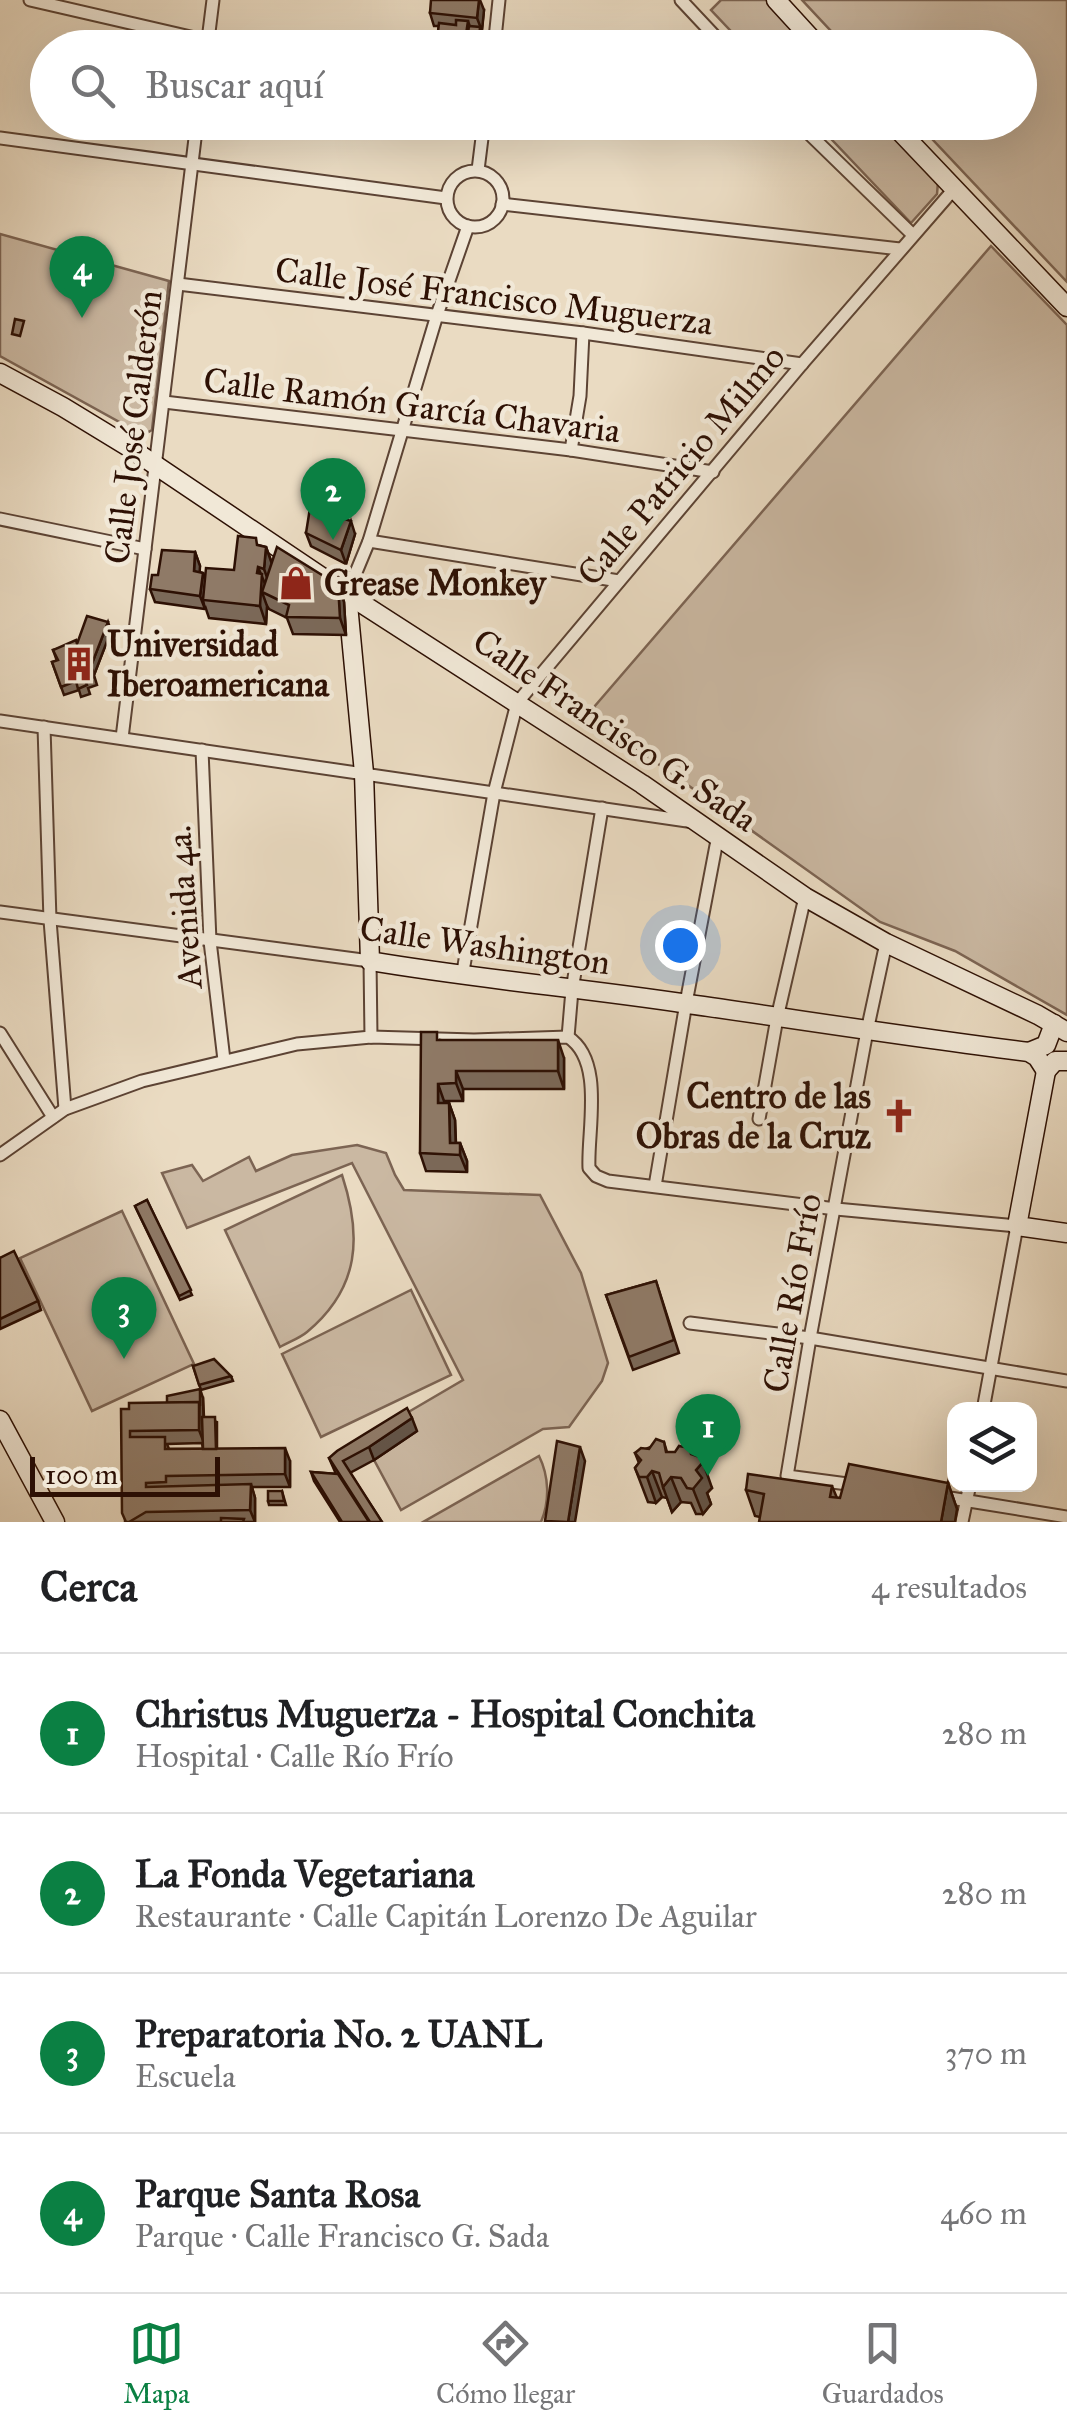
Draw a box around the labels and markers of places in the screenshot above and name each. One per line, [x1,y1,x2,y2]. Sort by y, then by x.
pin: 4 [49,236,114,318]
pin: 2 [300,458,366,540]
place label: Grease Monkey [324,562,548,605]
shop icon: Grease Monkey [277,564,315,602]
place label: Universidad Iberoamericana [107,623,330,706]
building icon: Universidad Iberoamericana [60,645,98,683]
place label: Centro de las Obras de la Cruz [636,1075,871,1158]
church icon: Centro de las Obras de la Cruz [880,1097,918,1135]
pin: 3 [92,1276,156,1359]
pin: 1 [676,1394,740,1476]

